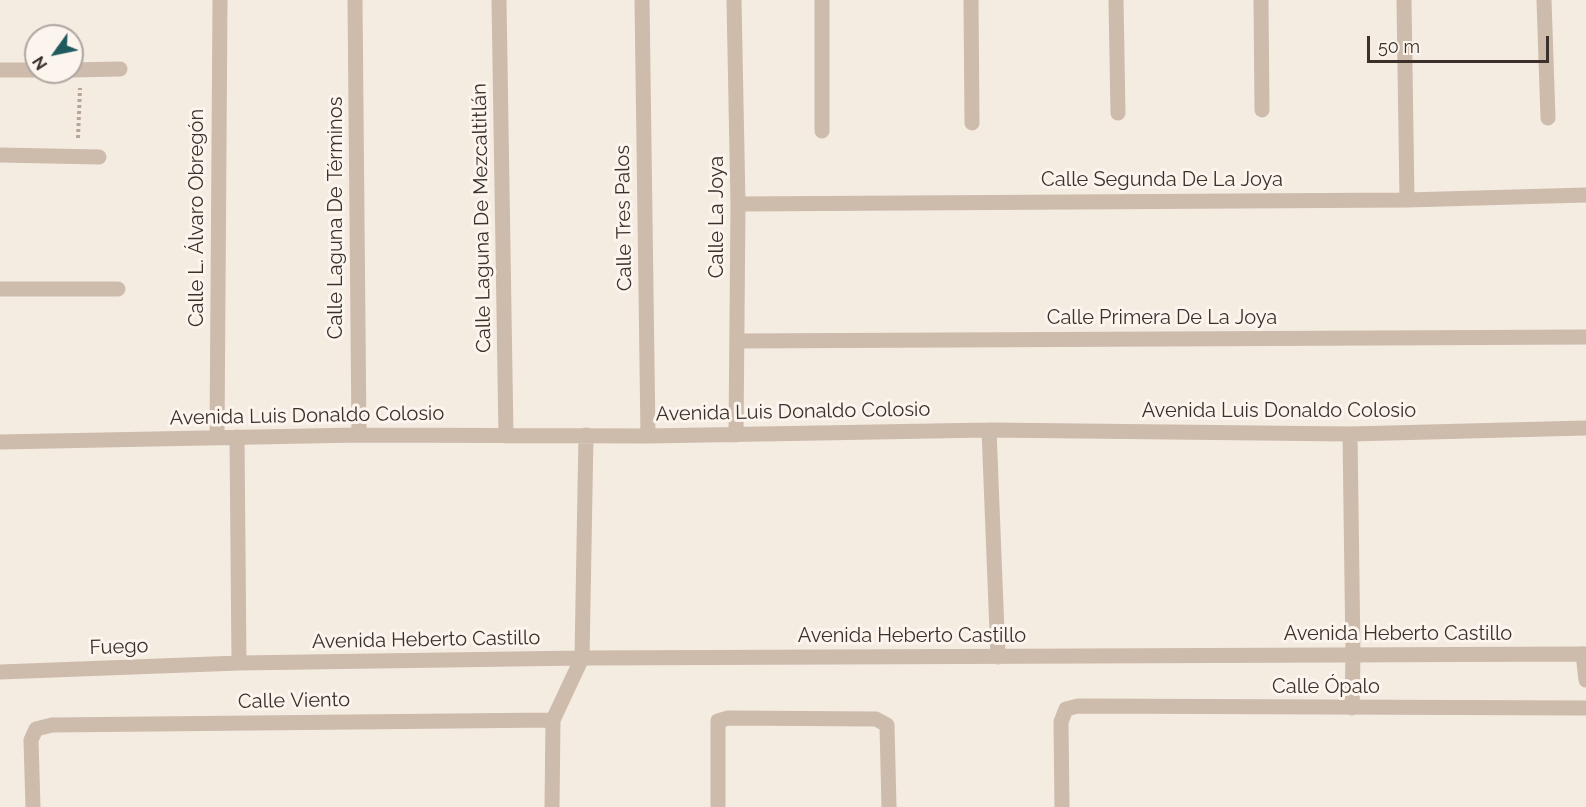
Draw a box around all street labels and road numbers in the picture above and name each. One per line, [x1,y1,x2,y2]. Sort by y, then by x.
street label: Calle Laguna De Mezcaltitlán [468,83,496,353]
street label: Calle Laguna De Términos [324,97,348,339]
street label: Calle L. Álvaro Obregón [185,109,209,327]
street label: Calle Tres Palos [611,145,637,291]
street label: Calle La Joya [705,156,729,278]
street label: Calle Segunda De La Joya [1041,168,1283,192]
street label: Calle Primera De La Joya [1047,306,1277,330]
street label: Avenida Luis Donaldo Colosio [656,398,930,426]
street label: Avenida Luis Donaldo Colosio [1142,399,1416,423]
street label: Avenida Luis Donaldo Colosio [170,402,444,430]
street label: Avenida Heberto Castillo [1284,622,1512,646]
street label: Avenida Heberto Castillo [798,624,1026,648]
street label: Avenida Heberto Castillo [312,626,540,654]
street label: Fuego [89,634,149,660]
street label: Calle Ópalo [1272,675,1380,699]
street label: Calle Viento [238,688,350,714]

